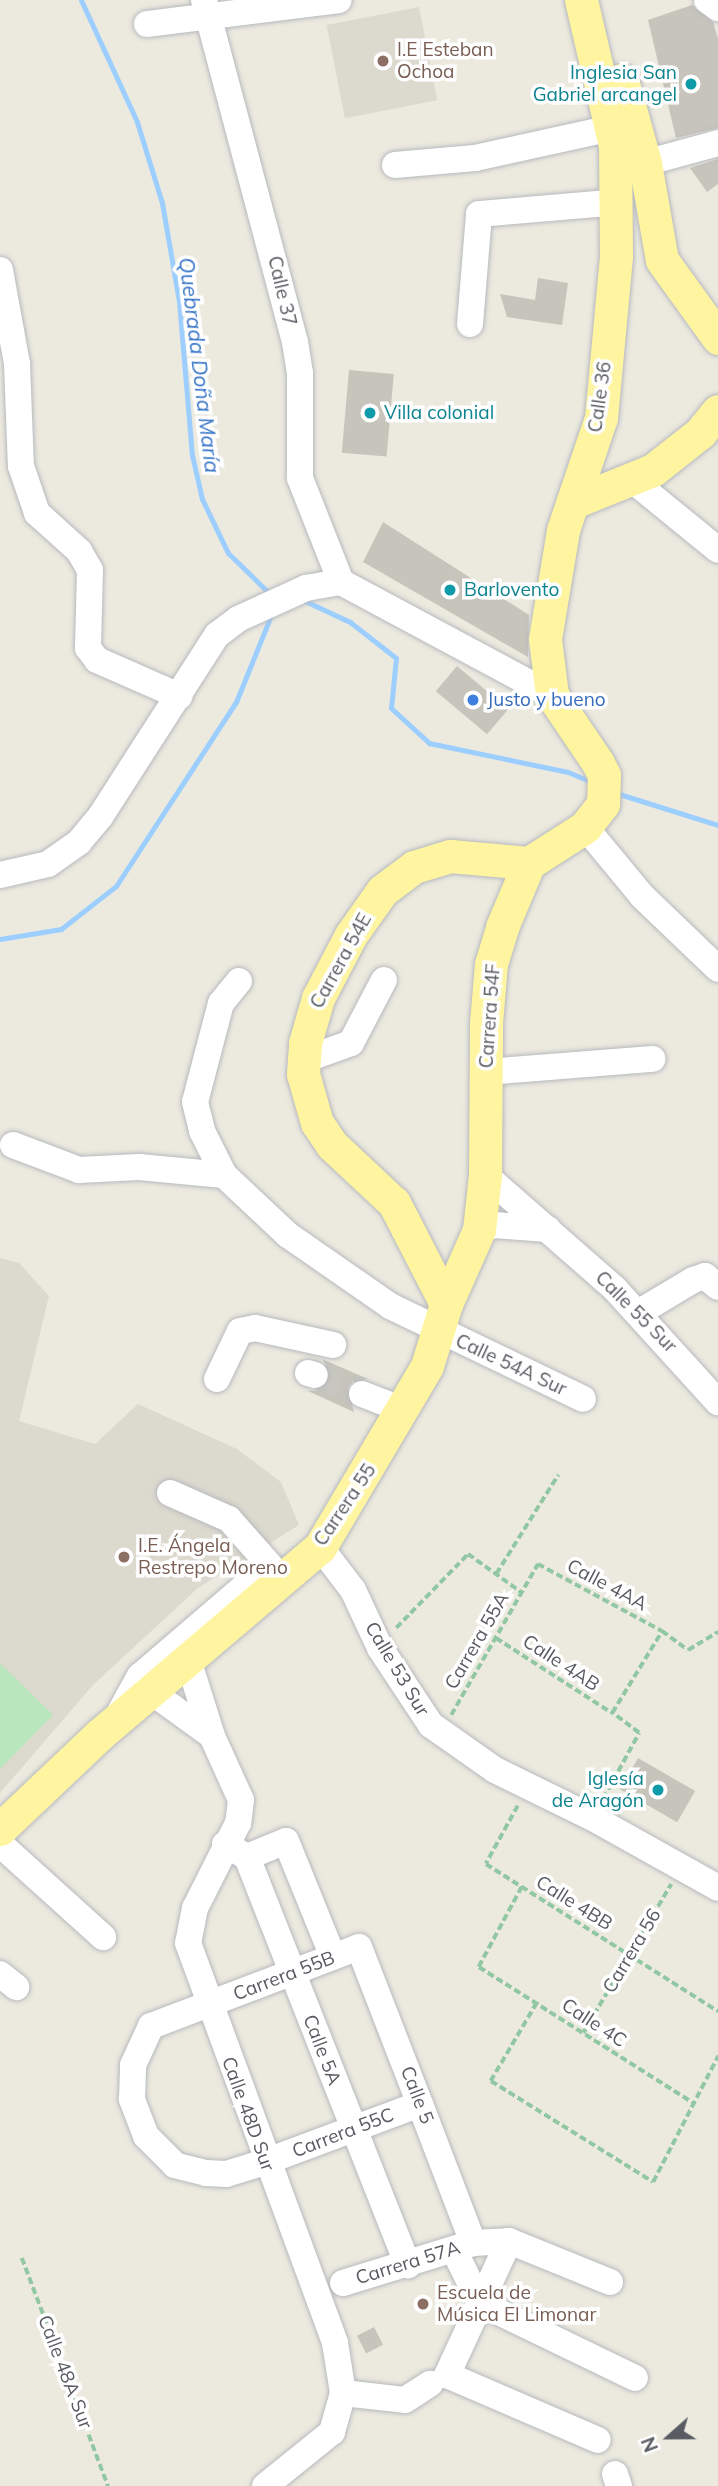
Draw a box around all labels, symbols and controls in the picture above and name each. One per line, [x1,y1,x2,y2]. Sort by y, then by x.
place label: I.E Esteban Ochoa [397,39,494,83]
marker: I.E Esteban Ochoa [375,53,391,69]
place label: Inglesia San Gabriel arcangel [533,62,677,106]
marker: Inglesia San Gabriel arcangel [683,76,699,92]
street label: Calle 37 [263,254,301,328]
water label: Quebrada Doña María [174,256,226,474]
street label: Calle 36 [584,360,616,434]
place label: Villa colonial [384,402,494,424]
marker: Villa colonial [362,405,378,421]
place label: Barlovento [464,579,559,601]
marker: Barlovento [442,582,458,598]
place label: Justo y bueno [487,689,606,711]
marker: Justo y bueno [465,692,481,708]
street label: Carrera 54E [306,909,376,1013]
street label: Carrera 54F [475,963,505,1069]
street label: Calle 55 Sur [591,1267,681,1357]
street label: Calle 54A Sur [452,1329,570,1401]
street label: Carrera 55 [309,1460,381,1550]
place label: I.E. Ángela Restrepo Moreno [138,1535,288,1579]
marker: I.E. Ángela Restrepo Moreno [116,1549,132,1565]
street label: Calle 4AA [563,1554,651,1616]
street label: Carrera 55A [440,1589,514,1693]
street label: Calle 53 Sur [360,1618,434,1720]
street label: Calle 4AB [518,1630,604,1696]
place label: Iglesía de Aragón [552,1768,644,1812]
marker: Iglesía de Aragón [650,1782,666,1798]
street label: Calle 4BB [532,1871,616,1935]
street label: Carrera 56 [598,1905,666,1997]
street label: Carrera 55B [230,1946,338,2006]
street label: Calle 4C [557,1994,631,2052]
street label: Calle 5A [298,2011,346,2089]
street label: Calle 48D Sur [217,2054,279,2174]
street label: Calle 5 [396,2063,438,2127]
street label: Carrera 55C [289,2103,397,2163]
street label: Carrera 57A [353,2236,463,2290]
place label: Escuela de Música El Limonar [437,2282,596,2326]
marker: Escuela de Música El Limonar [415,2296,431,2312]
street label: Calle 48A Sur [33,2312,97,2432]
north arrow [634,2402,704,2472]
text: N [636,2434,663,2456]

